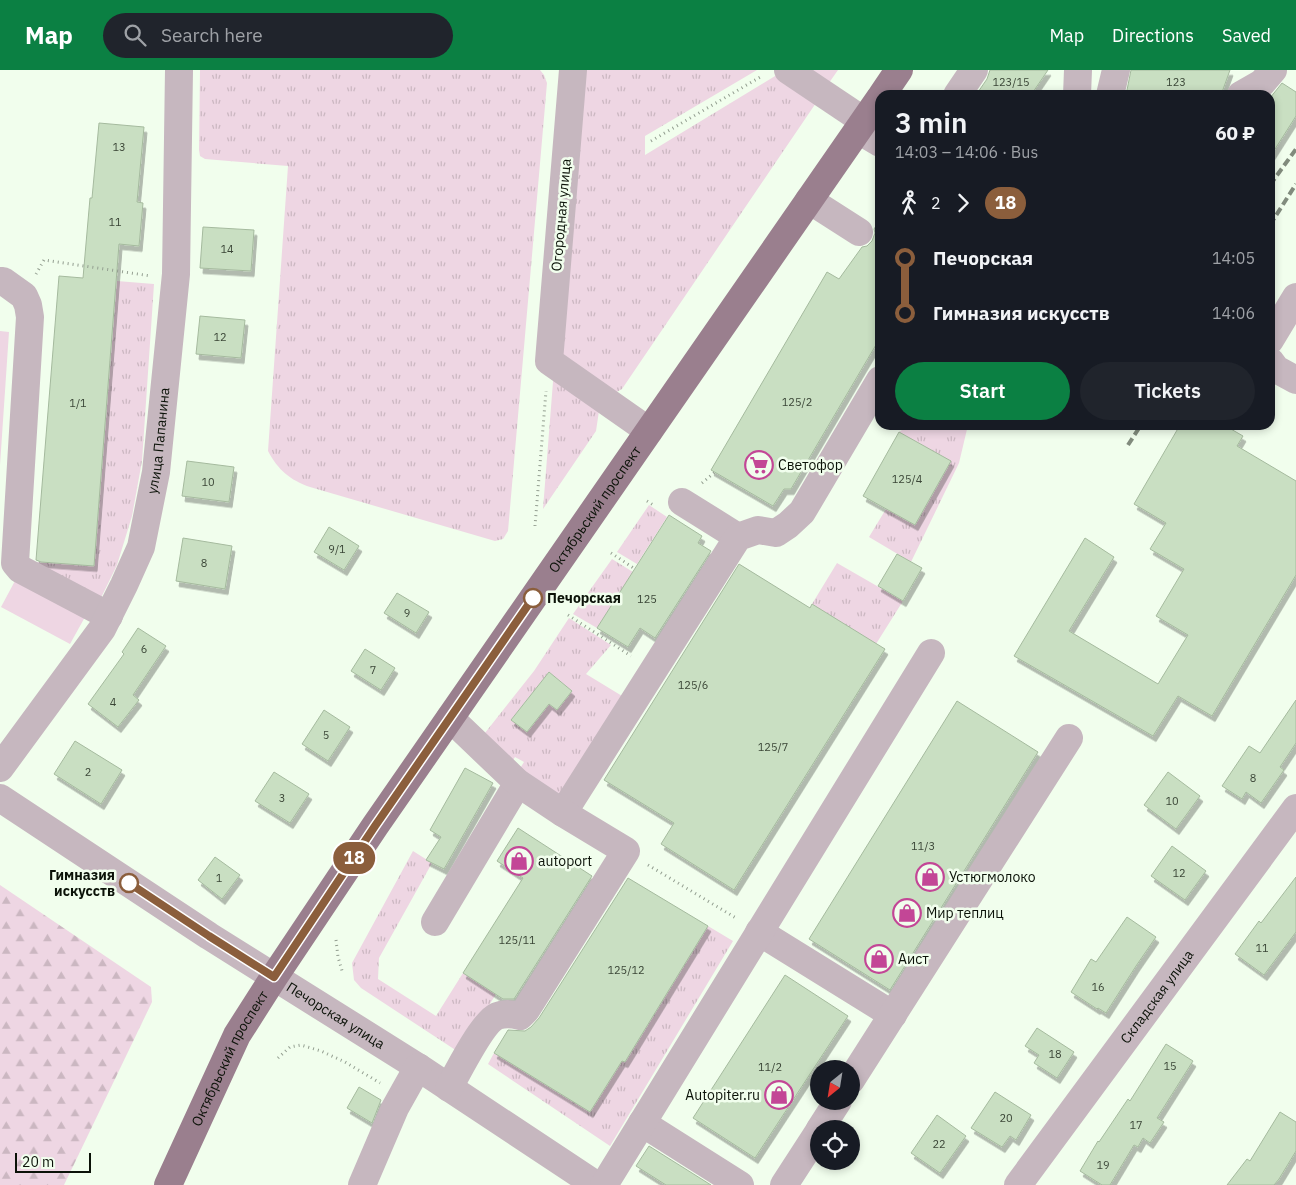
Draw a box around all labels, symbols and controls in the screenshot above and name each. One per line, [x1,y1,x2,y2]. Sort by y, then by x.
search box [103,13,453,58]
text: Map [25,19,73,51]
icon: search [121,21,149,49]
text: Search here [161,23,263,47]
text: Map [1049,24,1084,47]
text: Directions [1112,24,1194,47]
text: Saved [1222,24,1271,47]
house number: 123/15 [992,75,1030,89]
house number: 123 [1166,75,1186,89]
text: 3 min [895,104,967,141]
text: 60 ₽ [1215,121,1255,145]
house number: 13 [112,140,126,154]
text: 14:03 – 14:06 · Bus [895,142,1038,162]
street label: Огородная улица [547,157,575,272]
icon: walk [895,189,923,217]
icon: forward [949,189,977,217]
text: 18 [995,191,1016,214]
text: 2 [931,193,941,213]
house number: 11 [108,215,122,229]
house number: 14 [220,242,234,256]
text: Печорская [933,246,1033,270]
text: 14:05 [1212,248,1255,268]
text: Гимназия искусств [933,301,1110,325]
text: 14:06 [1212,303,1255,323]
house number: 12 [213,330,227,344]
button: Start [895,362,1070,420]
button: Tickets [1080,362,1255,420]
street label: улица Папанина [143,386,174,496]
house number: 125/2 [782,395,812,409]
house number: 1/1 [69,396,87,410]
street label: Октябрьский проспект [544,442,645,576]
supermarket icon: Светофор [744,450,774,480]
place label: Светофор [778,456,843,474]
house number: 125/4 [892,472,923,486]
house number: 10 [201,475,215,489]
house number: 9/1 [328,542,346,556]
house number: 8 [201,556,207,570]
marker: Печорская [523,588,543,608]
place label: Печорская [547,589,621,607]
house number: 125 [637,592,657,606]
house number: 9 [404,606,410,620]
house number: 6 [141,642,147,656]
house number: 7 [370,663,376,677]
house number: 125/6 [678,678,708,692]
house number: 4 [110,695,117,709]
house number: 5 [323,728,329,742]
house number: 125/7 [758,740,788,754]
house number: 2 [85,765,91,779]
house number: 8 [1250,771,1256,785]
house number: 3 [279,791,285,805]
house number: 10 [1165,794,1179,808]
house number: 11/3 [911,839,935,853]
line badge: 18 [332,842,376,874]
text: 18 [343,846,365,869]
shop icon: autoport [504,846,534,876]
place label: autoport [538,852,592,870]
shop icon: Устюгмолоко [915,862,945,892]
place label: Гимназия искусств [49,866,115,900]
house number: 12 [1172,866,1186,880]
place label: Устюгмолоко [949,868,1036,886]
house number: 1 [216,871,223,885]
marker: Гимназия искусств [119,873,139,893]
shop icon: Мир теплиц [892,898,922,928]
place label: Мир теплиц [926,904,1004,922]
house number: 125/11 [498,933,536,947]
house number: 11 [1255,941,1269,955]
shop icon: Аист [864,944,894,974]
street label: Складская улица [1116,946,1198,1047]
place label: Аист [898,950,929,968]
house number: 125/12 [607,963,645,977]
street label: Печорская улица [283,978,389,1053]
house number: 16 [1091,980,1105,994]
street label: Октябрьский проспект [187,987,272,1129]
house number: 18 [1048,1047,1062,1061]
house number: 15 [1163,1059,1177,1073]
house number: 11/2 [758,1060,782,1074]
north arrow [810,1060,860,1110]
map controls [810,1060,860,1170]
shop icon: Autopiter.ru [764,1080,794,1110]
place label: Autopiter.ru [685,1086,760,1104]
house number: 20 [999,1111,1013,1125]
house number: 17 [1129,1118,1143,1132]
button: locate [810,1120,860,1170]
house number: 22 [932,1137,946,1151]
scale bar [15,1150,91,1173]
text: 20 m [22,1153,54,1171]
house number: 19 [1096,1158,1110,1172]

